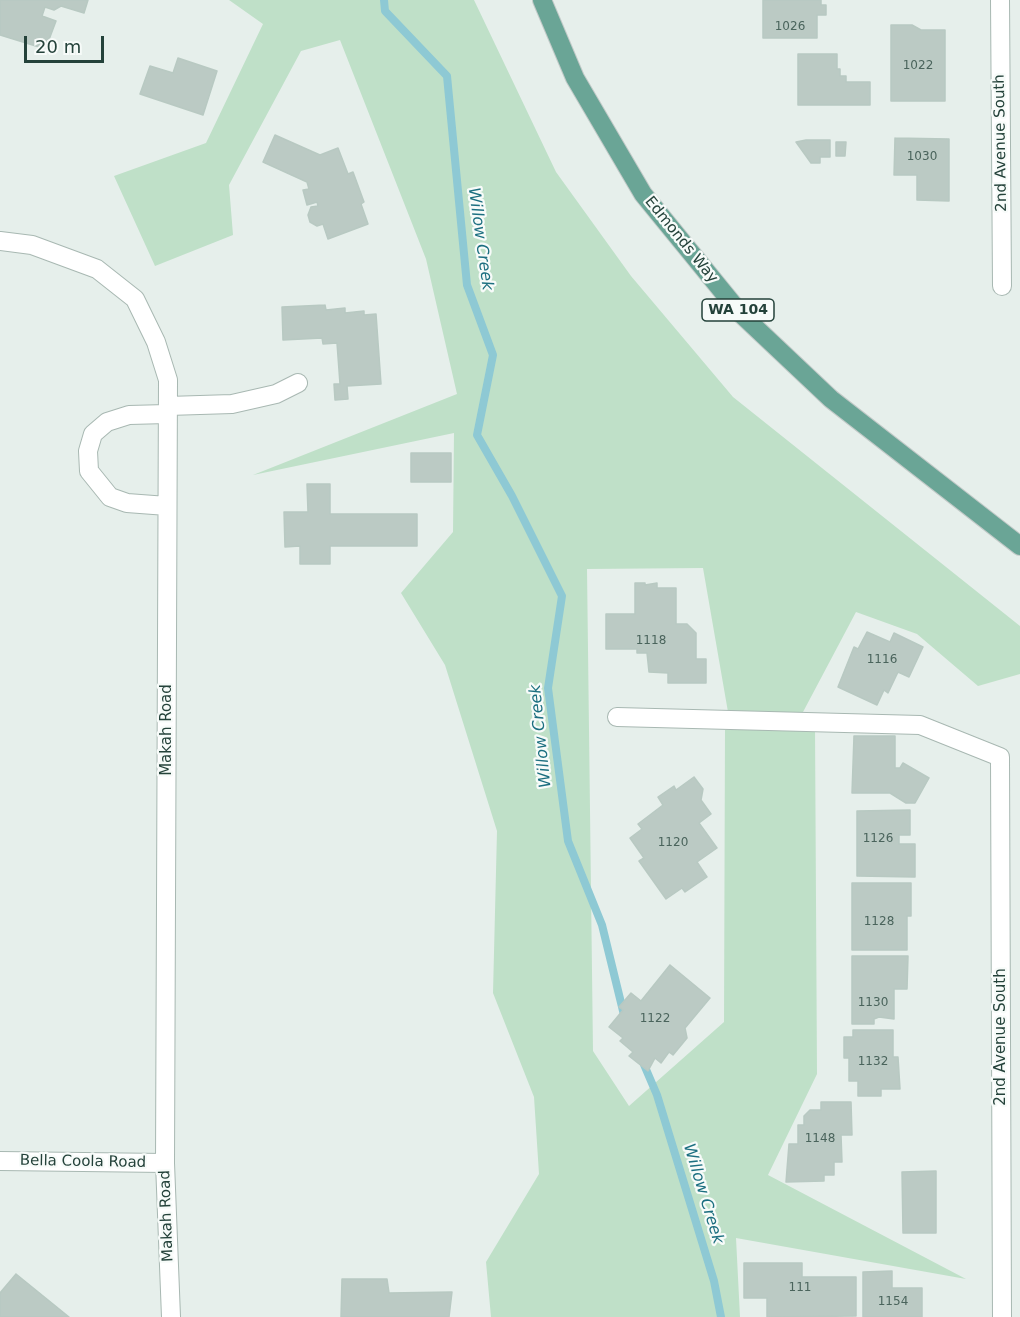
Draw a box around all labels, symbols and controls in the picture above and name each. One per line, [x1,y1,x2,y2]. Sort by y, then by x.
house number: 1026 [775,20,805,34]
scale bar [27,24,106,62]
text: 20 m [35,36,81,57]
house number: 1022 [903,59,933,73]
street label: 2nd Avenue South [991,74,1011,212]
house number: 1030 [907,150,937,164]
water label: Willow Creek [463,186,497,292]
street label: Edmonds Way [641,193,721,287]
road number: WA 104 [702,299,774,321]
house number: 1118 [636,634,666,648]
house number: 1116 [867,653,897,667]
water label: Willow Creek [526,683,556,789]
street label: Makah Road [158,684,176,776]
house number: 1126 [863,832,893,846]
house number: 1120 [658,836,688,850]
house number: 1128 [864,915,894,929]
street label: 2nd Avenue South [992,968,1010,1106]
house number: 1130 [858,996,888,1010]
house number: 1122 [640,1012,670,1026]
house number: 1132 [858,1055,888,1069]
house number: 1148 [805,1132,835,1146]
water label: Willow Creek [679,1142,727,1246]
street label: Bella Coola Road [20,1152,146,1172]
street label: Makah Road [156,1170,178,1262]
house number: 111 [789,1281,811,1295]
house number: 1154 [878,1295,908,1309]

